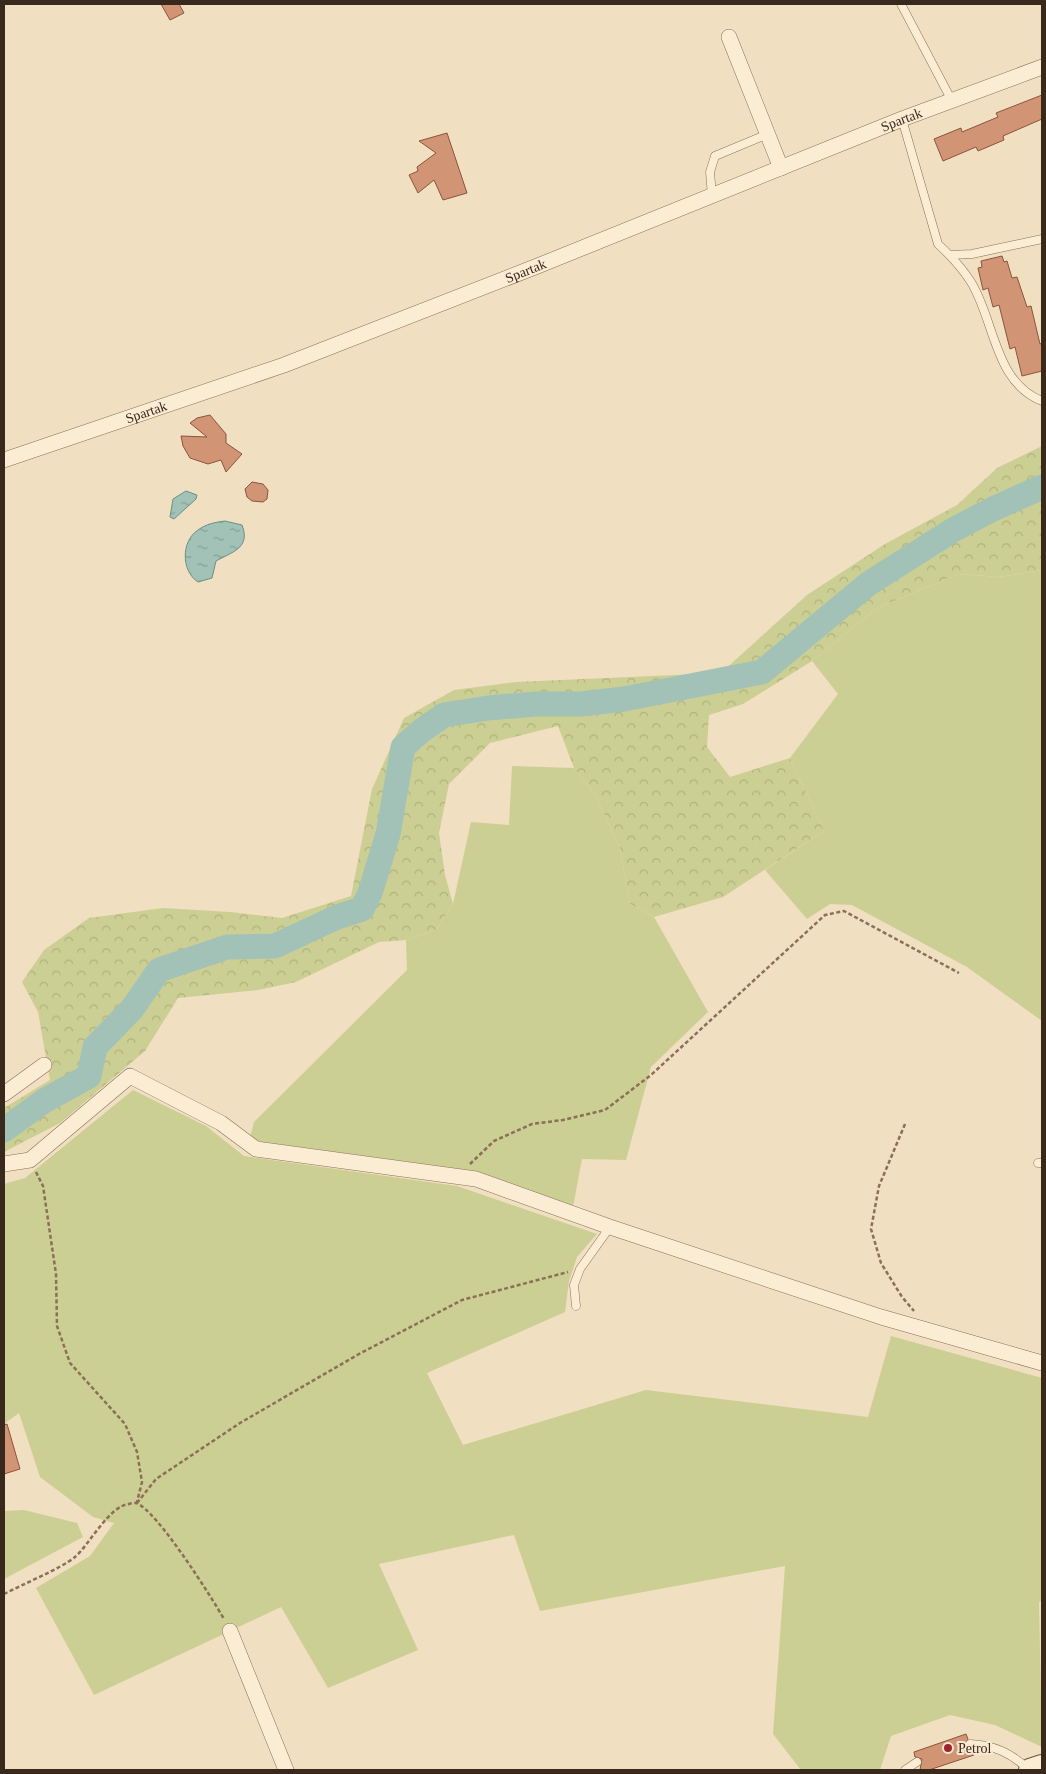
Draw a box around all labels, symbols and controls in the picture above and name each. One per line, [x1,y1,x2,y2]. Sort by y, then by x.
street label: Spartak [879,105,924,135]
street label: Spartak [503,256,548,286]
street label: Spartak [124,398,169,426]
place label: Petrol [958,1741,992,1756]
marker: Petrol [942,1742,954,1754]

